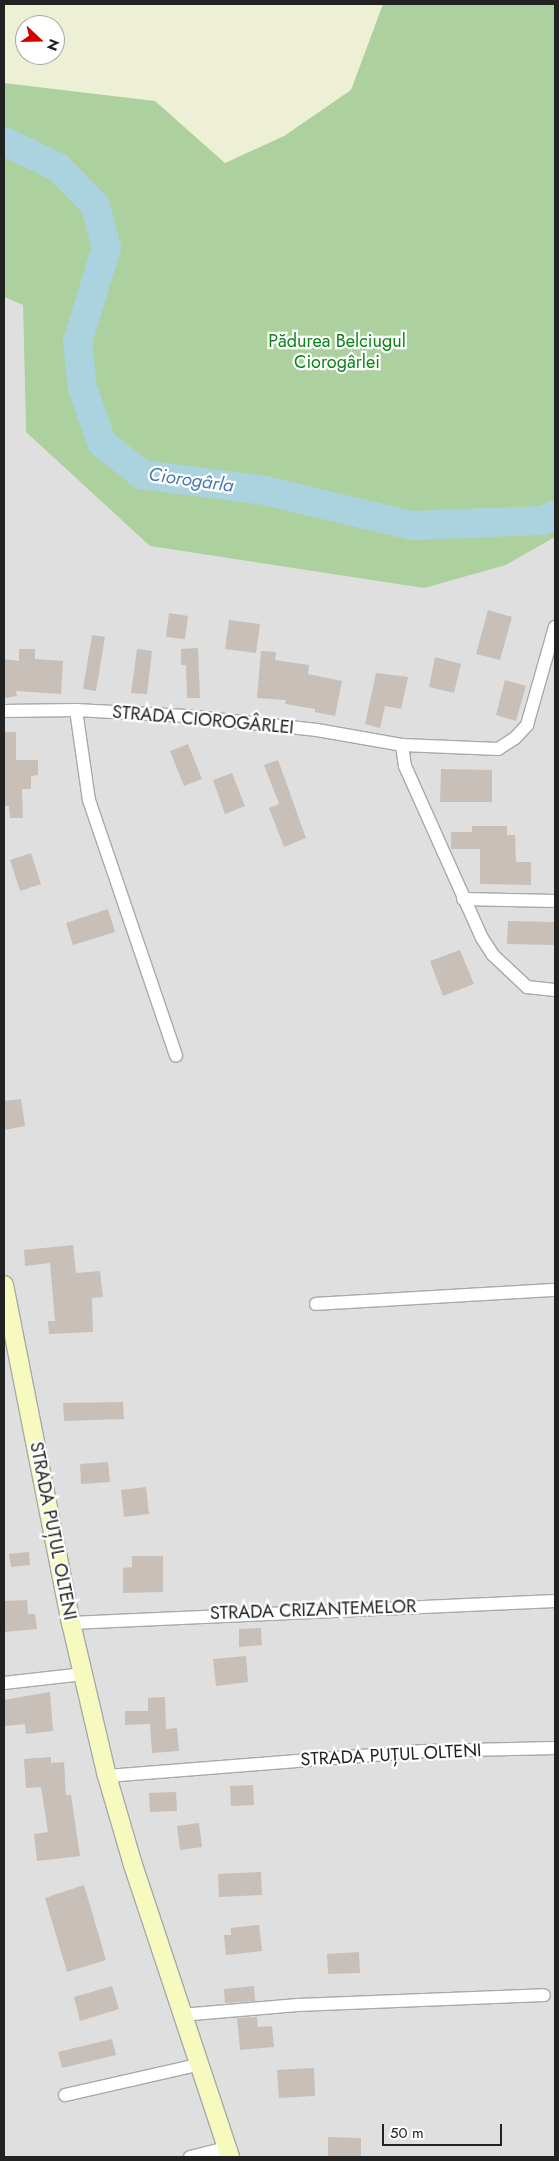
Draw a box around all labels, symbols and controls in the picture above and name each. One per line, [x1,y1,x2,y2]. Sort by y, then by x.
north arrow [15,15,65,65]
text: N [42,36,64,54]
park label: Pădurea Belciugul Ciorogârlei [268,331,406,374]
water label: Ciorogârla [147,463,235,497]
street label: STRADA CIOROGÂRLEI [111,701,295,739]
street label: STRADA PUȚUL OLTENI [25,1440,81,1622]
street label: STRADA CRIZANTEMELOR [210,1596,416,1624]
street label: STRADA PUȚUL OLTENI [300,1739,482,1771]
scale bar [384,2114,504,2146]
text: 50 m [390,2122,424,2144]

